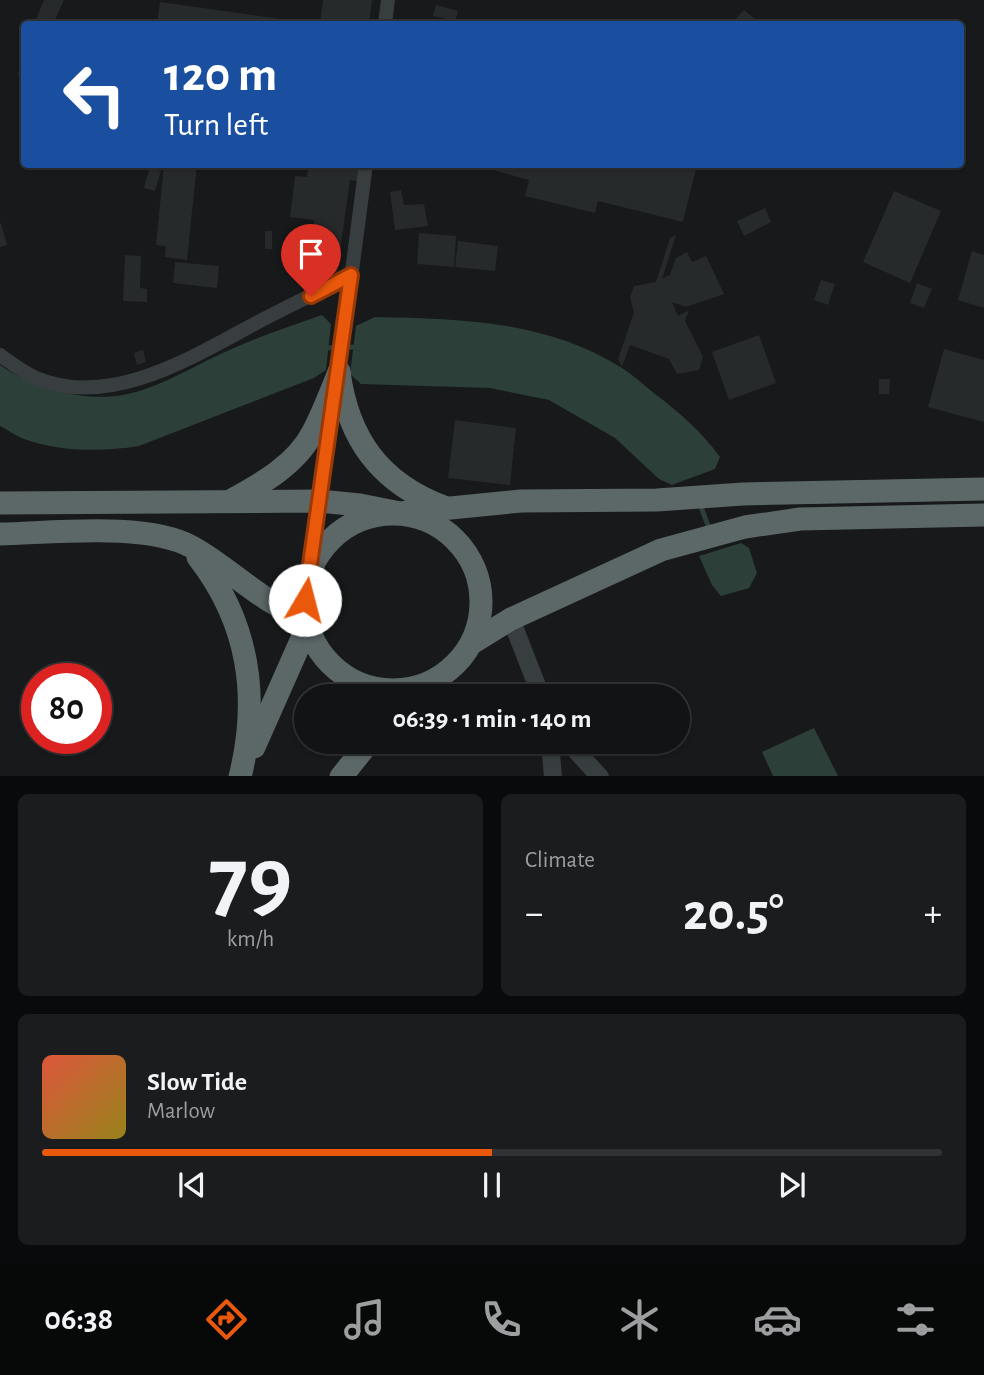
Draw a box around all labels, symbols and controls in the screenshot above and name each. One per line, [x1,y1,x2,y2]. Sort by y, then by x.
icon: left [49,49,140,140]
text: 120 m [164,51,277,100]
text: Turn left [164,109,268,141]
pin [281,224,341,296]
icon: arrive [292,235,330,273]
position arrow [268,563,342,637]
speed limit sign: 80 [21,663,112,754]
text: 06:39 · 1 min · 140 m [392,706,592,732]
text: 79 [209,835,292,926]
text: Climate [525,849,595,872]
text: 20.5° [683,887,784,939]
text: − [525,895,543,933]
text: + [924,895,942,933]
text: km/h [227,928,274,951]
text: Slow Tide [147,1069,247,1095]
text: Marlow [147,1100,215,1123]
icon: previous [173,1166,211,1204]
icon: pause [473,1166,511,1204]
icon: next [773,1166,811,1204]
icon: directions [202,1295,251,1344]
icon: music [340,1295,389,1344]
icon: phone [477,1295,526,1344]
icon: climate [615,1295,664,1344]
icon: car [753,1295,802,1344]
icon: filters [891,1295,940,1344]
text: 06:38 [44,1303,113,1335]

